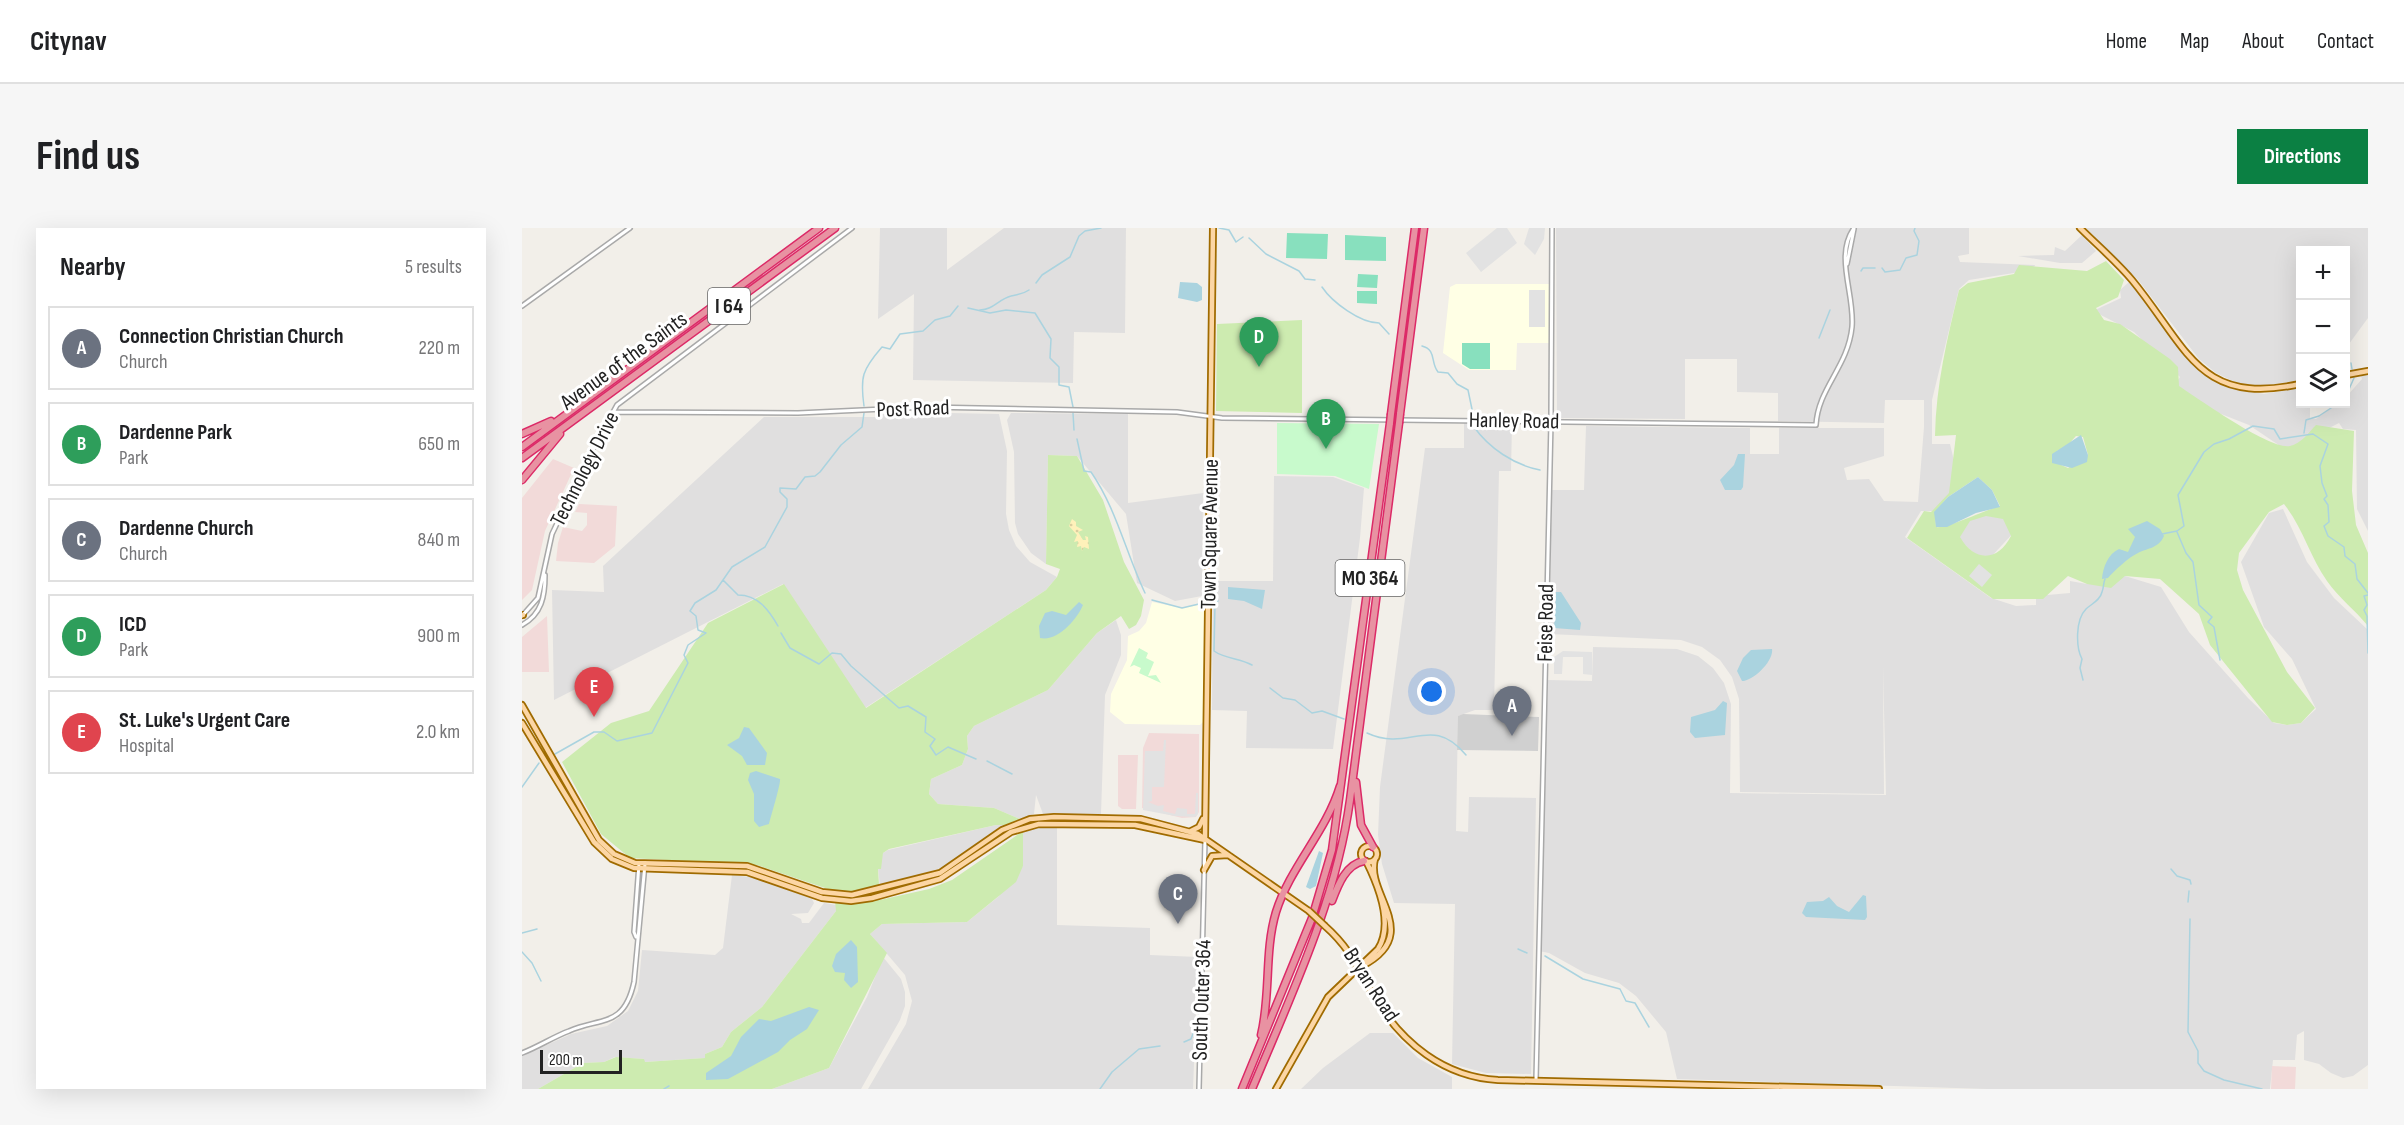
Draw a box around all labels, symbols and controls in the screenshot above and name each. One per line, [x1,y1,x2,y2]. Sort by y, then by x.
text: Citynav [30,25,107,58]
text: Home [2106,29,2147,54]
text: Map [2180,29,2209,54]
text: About [2242,29,2284,54]
text: Contact [2317,29,2374,54]
button: Directions [2237,129,2368,184]
text: Find us [36,131,140,182]
map controls [2296,246,2350,408]
button: + [2296,246,2350,300]
text: Nearby [60,252,126,283]
text: 5 results [405,255,462,279]
road number: I 64 [708,288,750,324]
button: − [2296,300,2350,354]
street label: Avenue of the Saints [554,306,693,417]
pin: D [1240,318,1278,367]
text: Connection Christian Church [119,323,343,350]
text: A [77,336,86,360]
text: 220 m [419,336,460,360]
text: Church [119,350,168,374]
button: layers [2296,354,2350,408]
street label: Post Road [876,394,950,424]
pin: B [1306,400,1346,449]
street label: Technology Drive [545,407,625,531]
street label: Hanley Road [1469,407,1559,435]
text: Dardenne Park [119,419,232,446]
text: B [77,432,86,456]
text: 650 m [418,432,460,456]
text: Park [119,446,148,470]
street label: Town Square Avenue [1195,459,1225,609]
text: Dardenne Church [119,515,254,542]
text: C [76,528,87,552]
text: 840 m [418,528,460,552]
text: Church [119,542,168,566]
road number: MO 364 [1336,560,1404,596]
street label: Feise Road [1532,584,1560,662]
text: ICD [119,611,147,638]
text: D [76,624,87,648]
text: 900 m [417,624,460,648]
text: Park [119,638,148,662]
pin: E [574,668,614,717]
your location [1417,677,1446,706]
pin: A [1492,686,1532,736]
text: St. Luke's Urgent Care [119,707,290,734]
text: E [77,720,86,744]
text: 2.0 km [416,720,460,744]
text: Hospital [119,734,174,758]
pin: C [1158,874,1198,924]
street label: South Outer 364 [1186,939,1218,1061]
street label: Bryan Road [1337,943,1405,1027]
scale bar [540,1047,622,1074]
text: 200 m [549,1051,583,1070]

